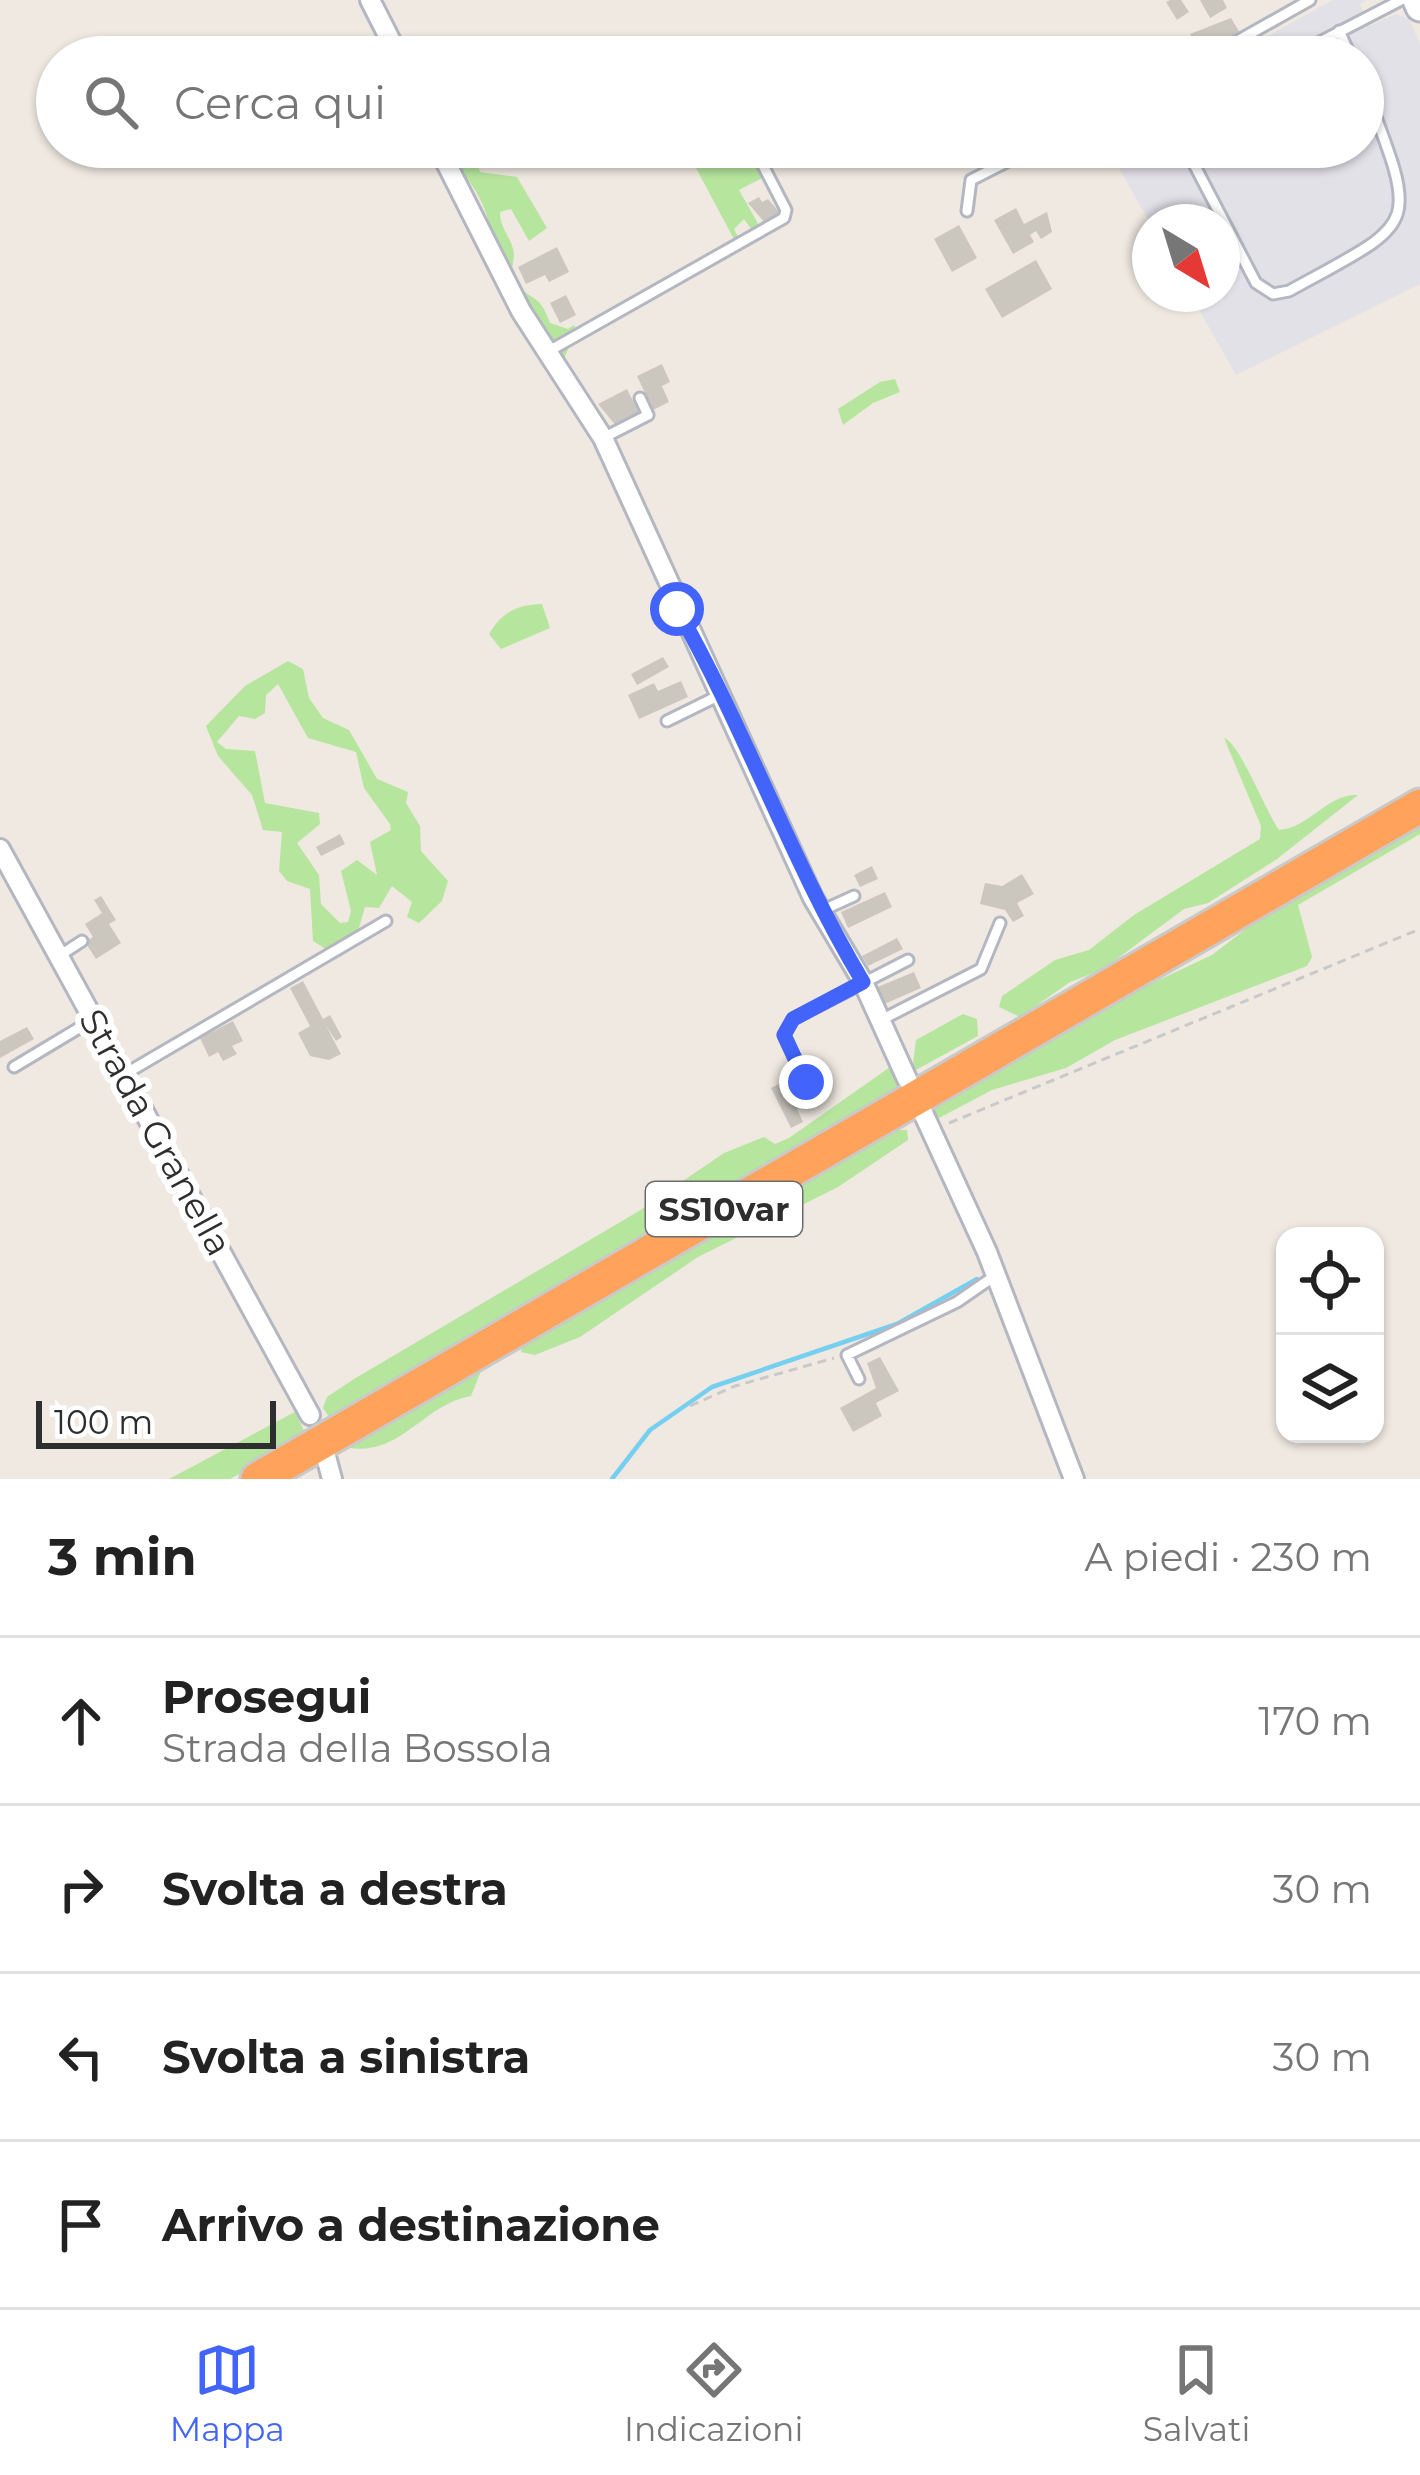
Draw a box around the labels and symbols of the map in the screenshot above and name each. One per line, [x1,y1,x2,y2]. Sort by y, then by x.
north arrow [1132,204,1240,312]
route start [650,582,704,636]
street label: Strada Granella [70,1001,242,1263]
route end [779,1055,833,1109]
road number: SS10var [646,1182,802,1236]
scale bar [36,1395,276,1448]

